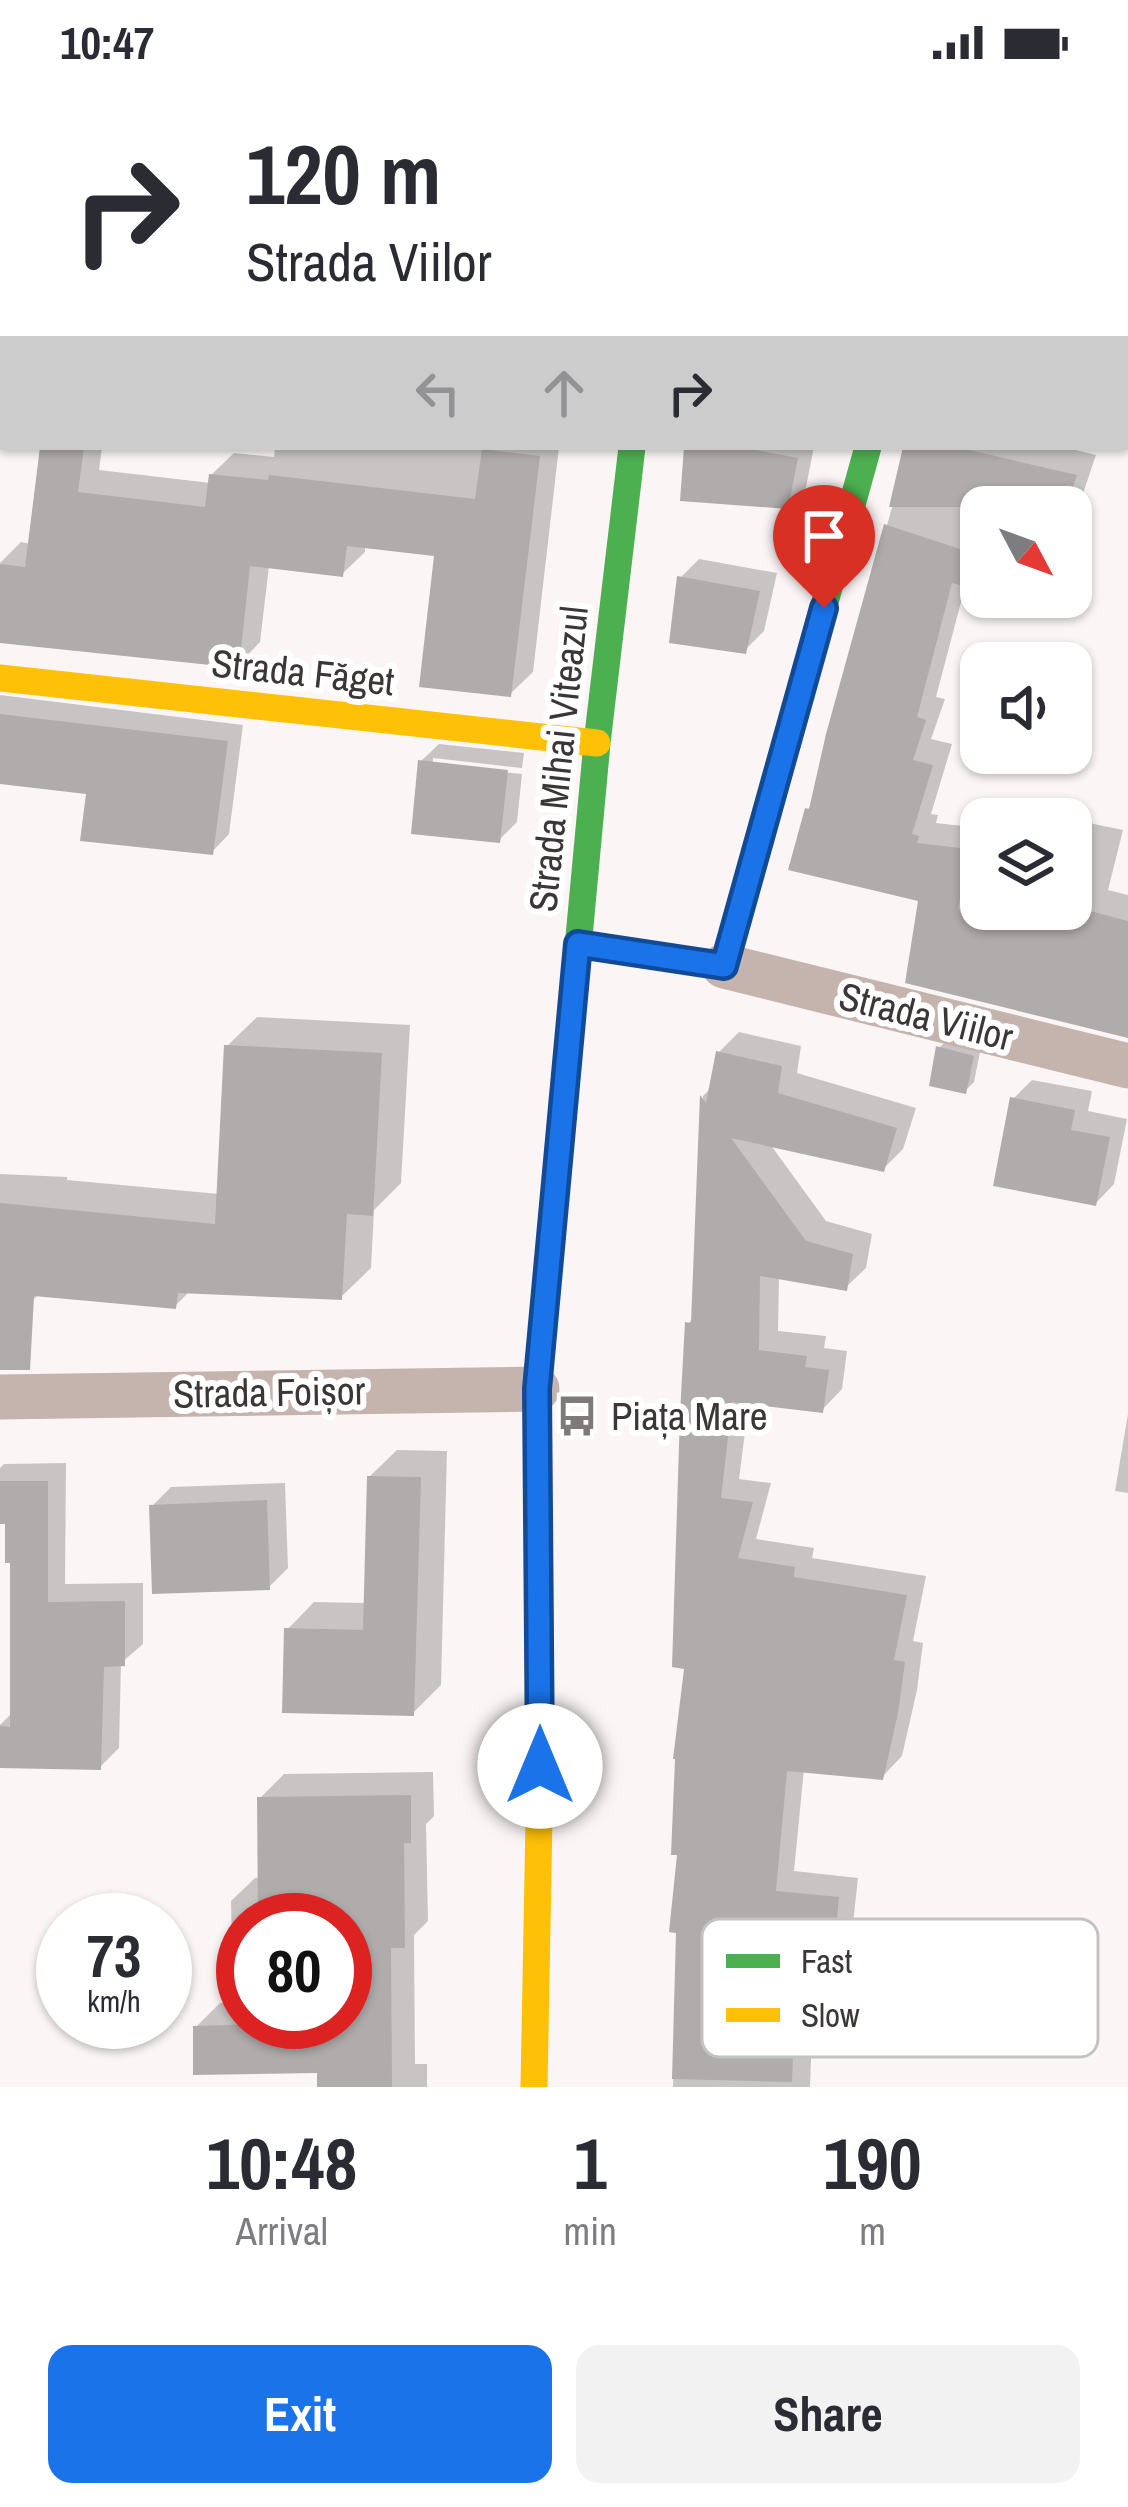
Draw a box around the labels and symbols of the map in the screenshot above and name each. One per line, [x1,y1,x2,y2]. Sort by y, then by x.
pin [773,485,875,608]
north arrow [960,486,1092,618]
street label: Strada Mihai Viteazul [516,604,600,914]
street label: Strada Făget [209,637,397,707]
street label: Strada Viilor [834,969,1019,1063]
street label: Strada Foișor [172,1364,366,1420]
place label: Piața Mare [611,1390,767,1442]
bus stop icon: Piața Mare [554,1393,600,1439]
position arrow [477,1703,603,1829]
speed limit sign: 80 [216,1893,372,2049]
legend [702,1919,1098,2057]
text: Fast [801,1939,852,1983]
text: Slow [801,1993,860,2037]

